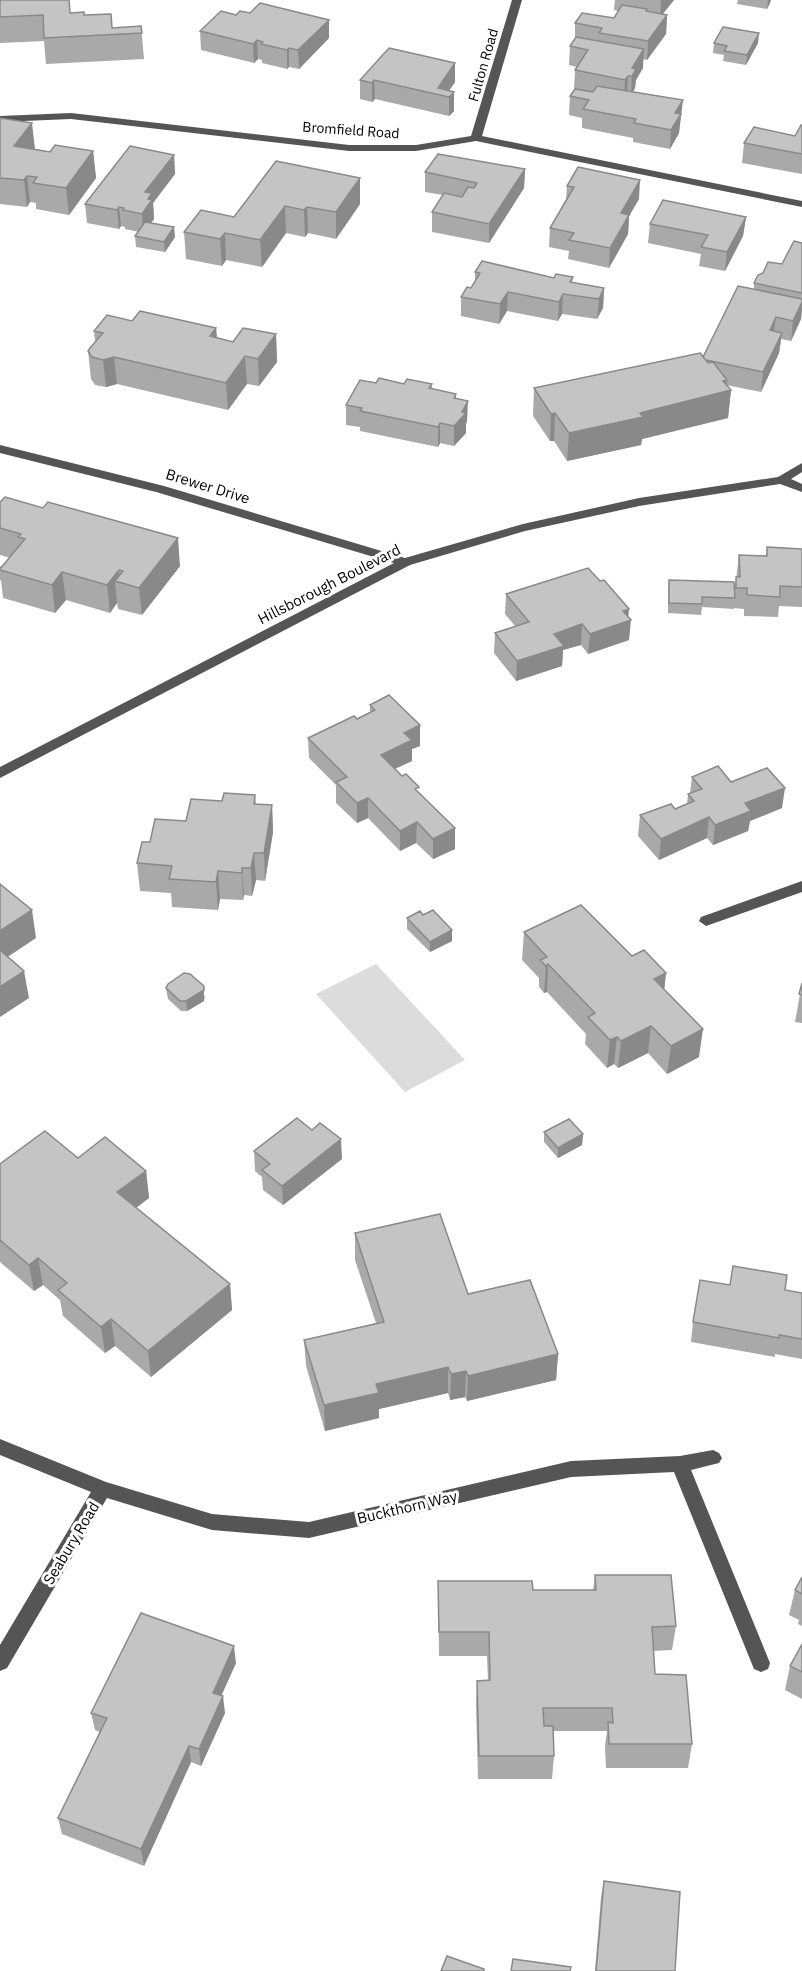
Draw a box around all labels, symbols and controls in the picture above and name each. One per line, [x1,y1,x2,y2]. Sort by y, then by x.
street label: Fulton Road [464,26,502,104]
street label: Bromfield Road [302,118,400,142]
street label: Brewer Drive [164,464,252,508]
street label: Hillsborough Boulevard [255,540,403,628]
street label: Buckthorn Way [355,1486,459,1528]
street label: Seabury Road [39,1498,103,1588]

